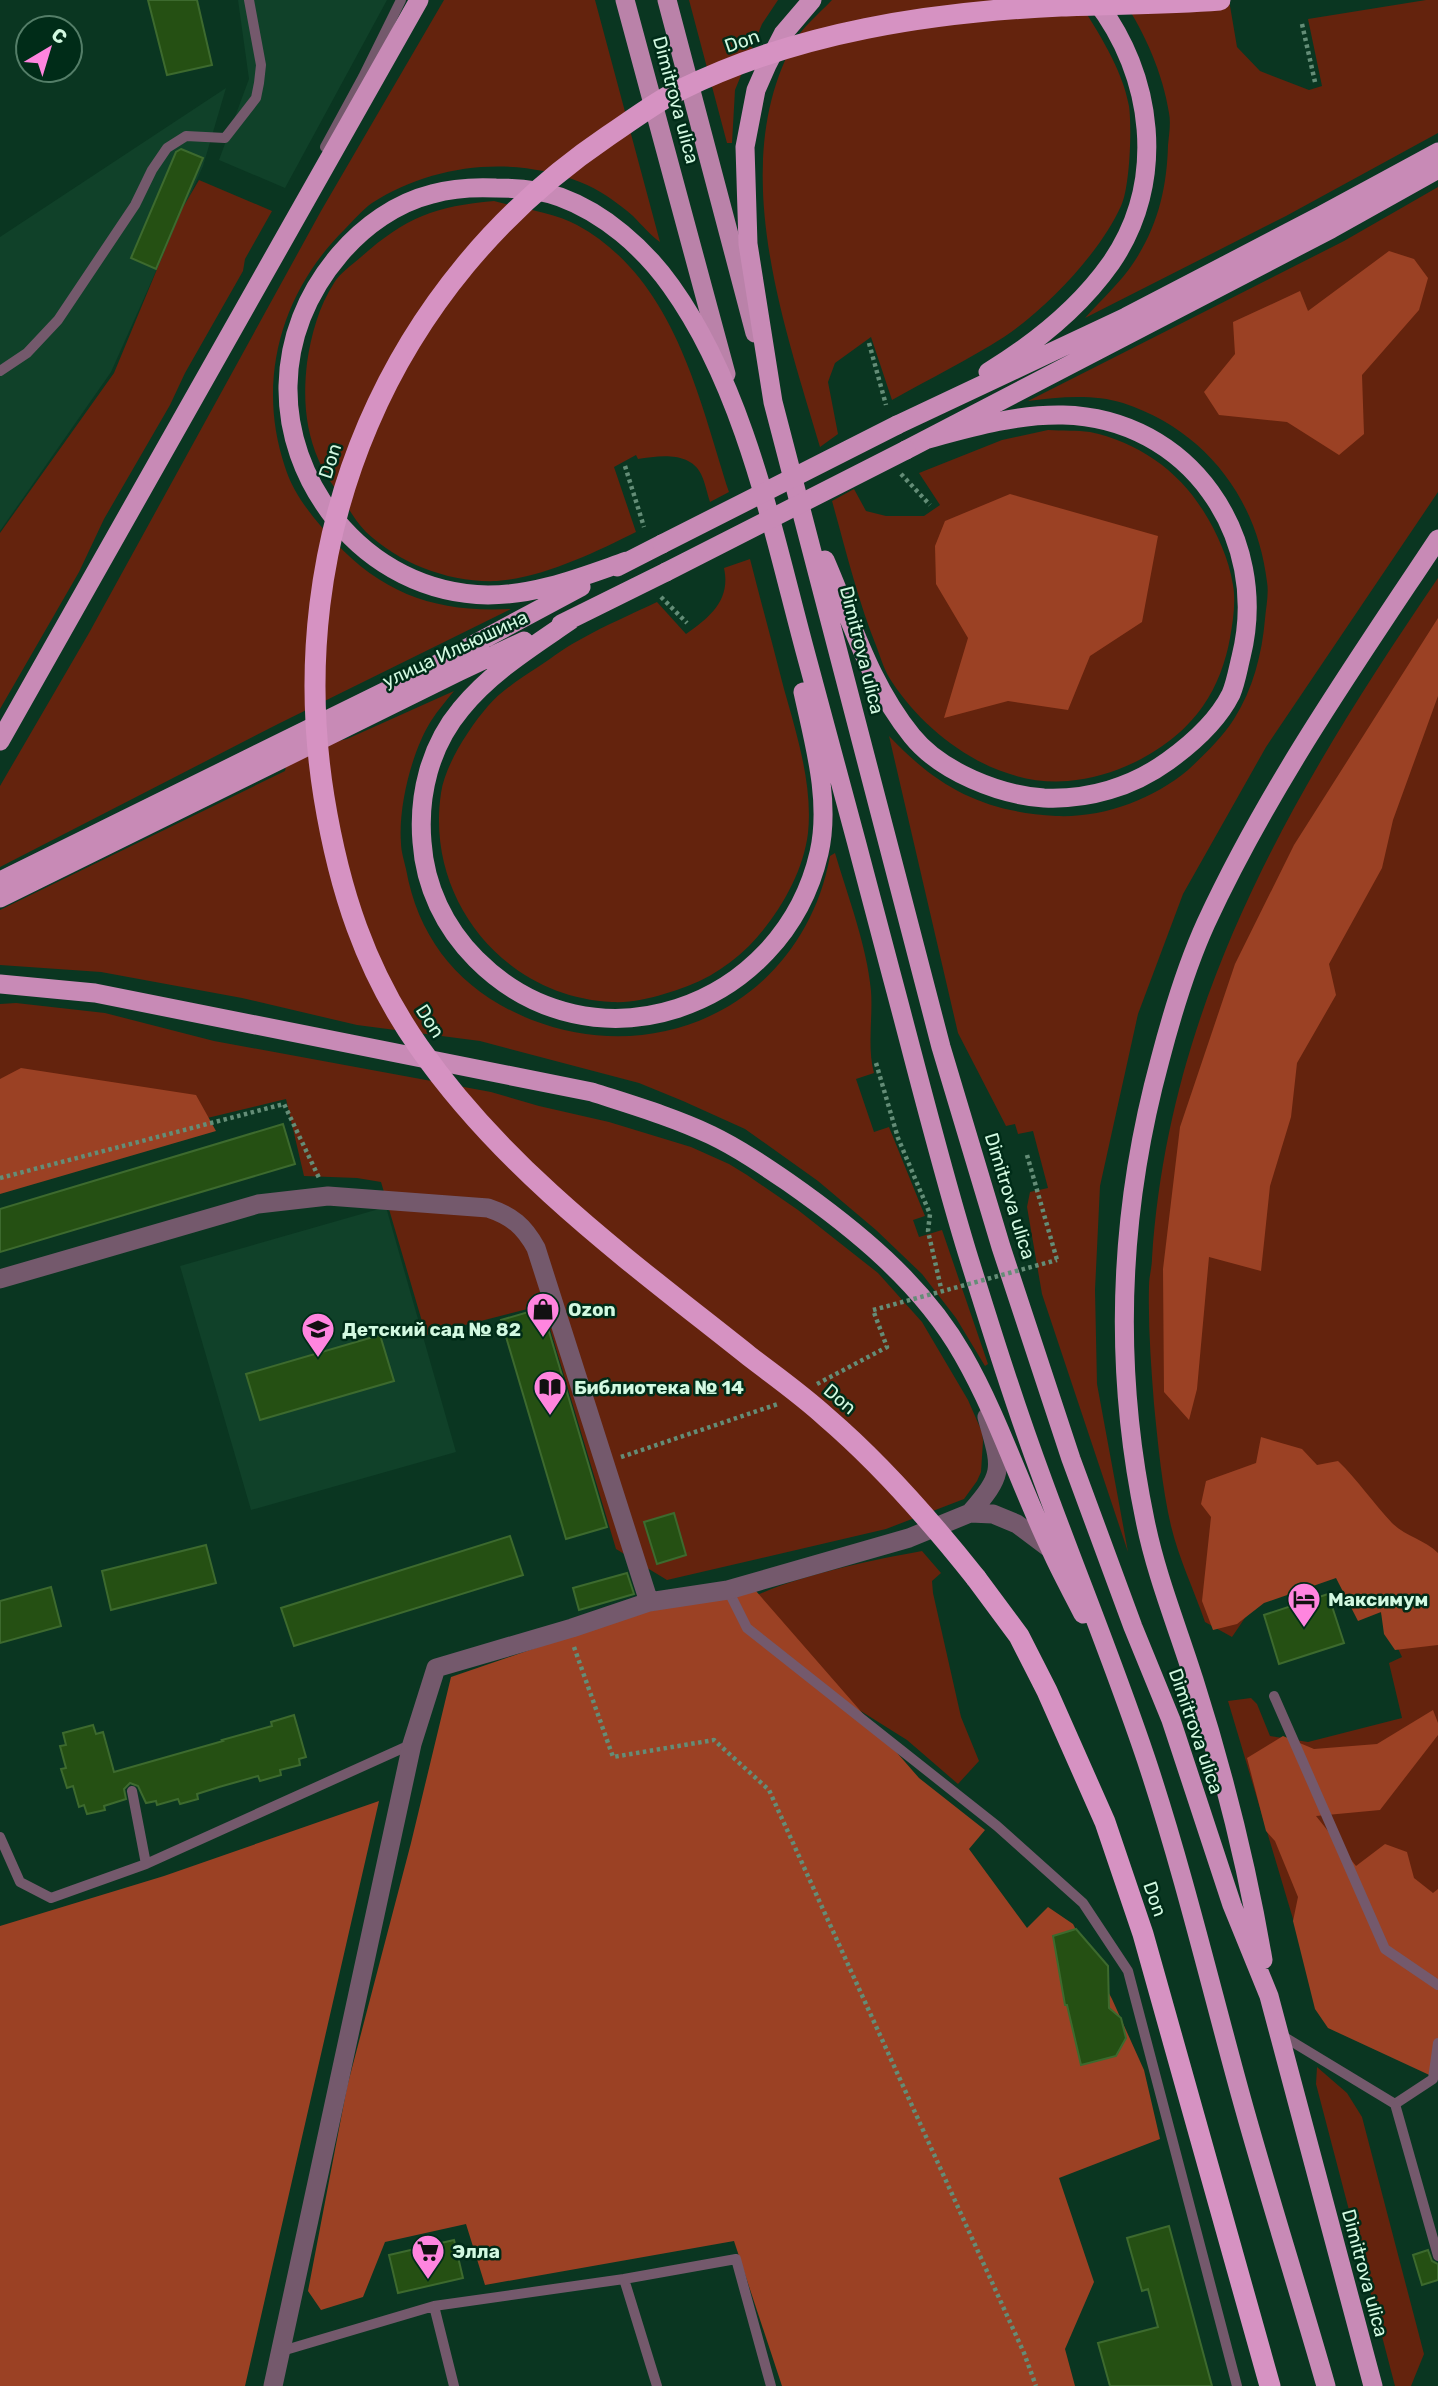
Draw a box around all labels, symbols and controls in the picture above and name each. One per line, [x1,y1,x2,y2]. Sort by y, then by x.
north arrow [14,14,84,84]
text: С [47,23,71,49]
street label: Don [721,24,763,58]
street label: Dimitrova ulica [648,34,704,166]
street label: Don [314,441,346,481]
street label: Dimitrova ulica [835,584,889,716]
street label: улица Ильюшина [379,605,531,693]
street label: Don [411,1000,449,1042]
street label: Dimitrova ulica [980,1130,1040,1262]
shop icon: Ozon [524,1290,562,1339]
place label: Ozon [568,1298,616,1321]
school or university icon: Детский сад № 82 [299,1310,337,1359]
place label: Детский сад № 82 [342,1318,521,1341]
library icon: Библиотека № 14 [531,1368,569,1417]
place label: Библиотека № 14 [574,1376,744,1399]
street label: Don [819,1379,861,1419]
hotel icon: Максимум [1285,1580,1323,1629]
place label: Максимум [1328,1588,1428,1611]
street label: Dimitrova ulica [1164,1665,1228,1797]
street label: Don [1138,1878,1172,1920]
street label: Dimitrova ulica [1337,2207,1393,2339]
supermarket icon: Элла [409,2232,447,2281]
place label: Элла [452,2240,500,2263]

